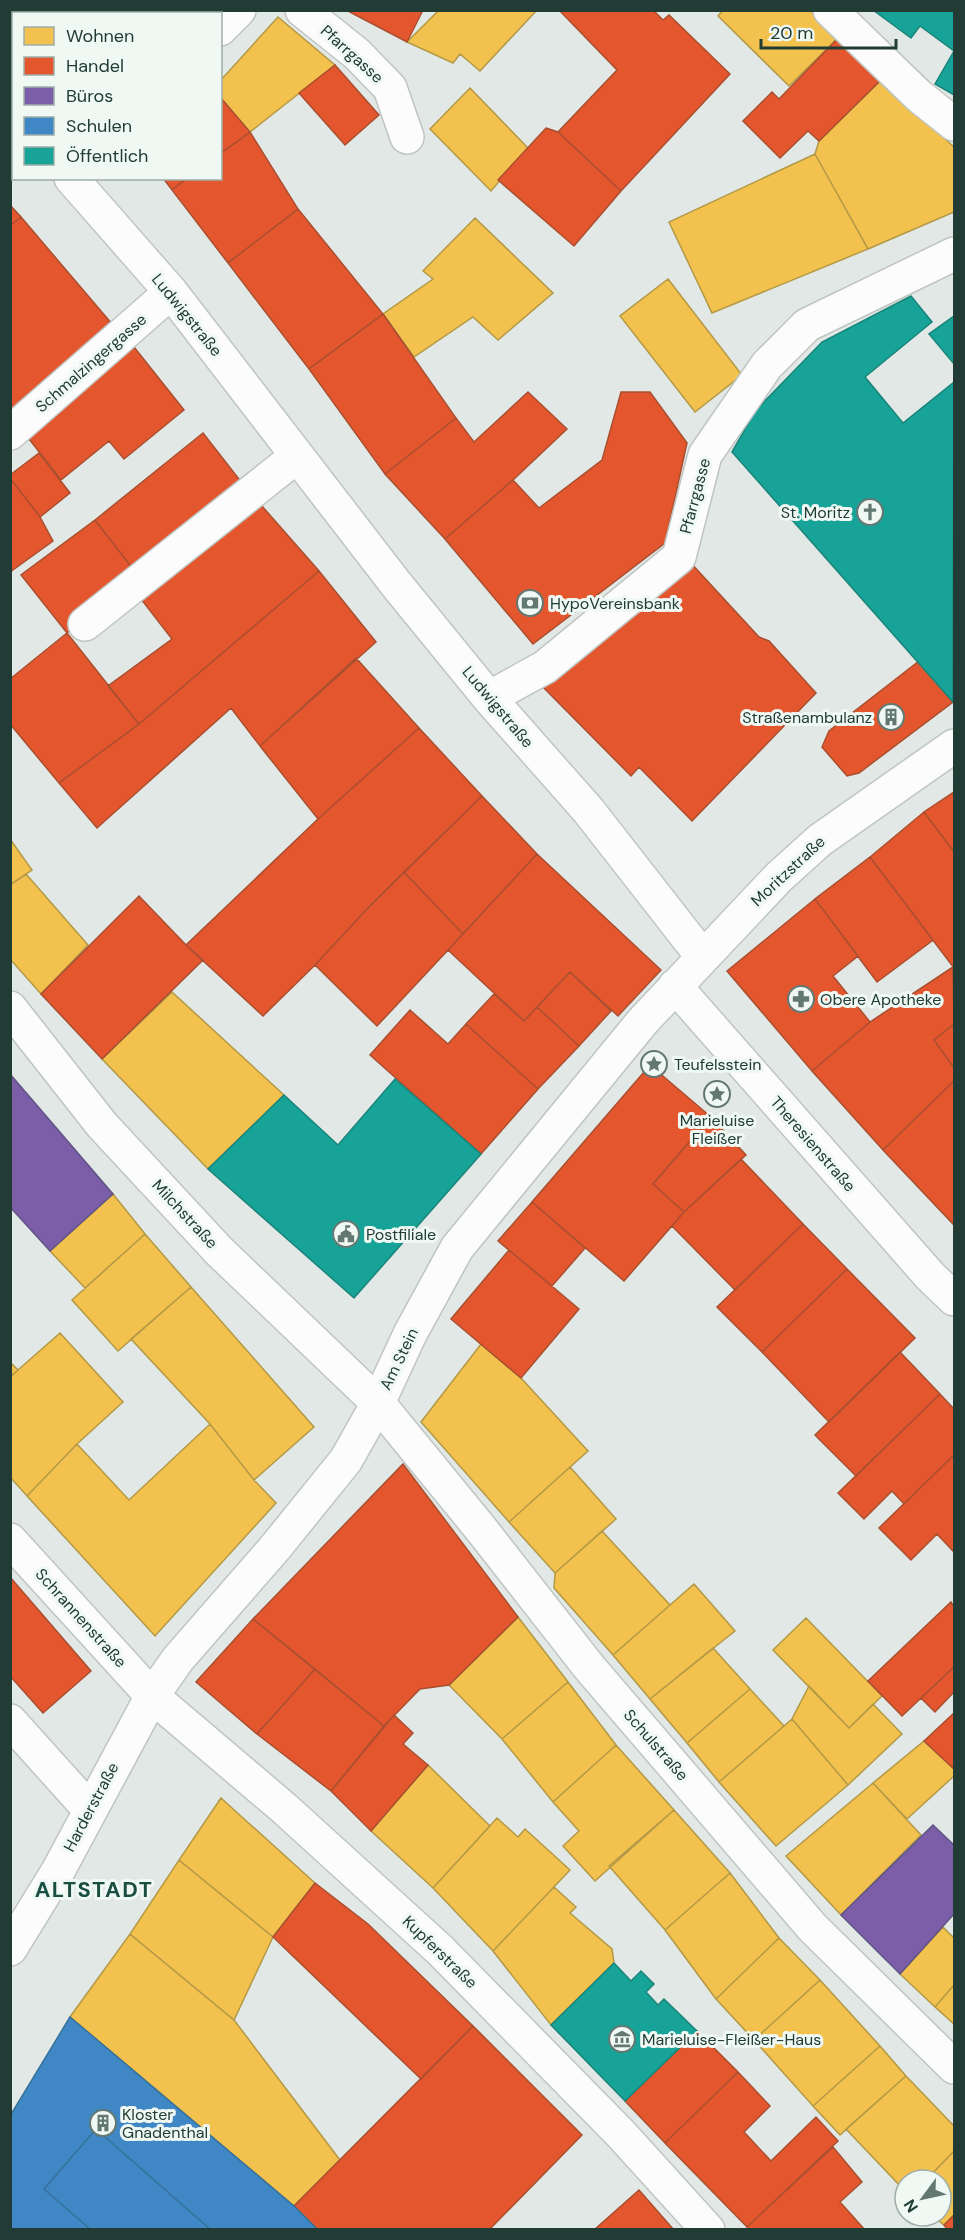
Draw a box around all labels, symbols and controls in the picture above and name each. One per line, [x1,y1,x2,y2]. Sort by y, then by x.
legend [12,12,222,180]
scale bar [761,12,896,50]
street label: Pfarrgasse [316,20,388,88]
text: 20 m [770,21,813,45]
text: Wohnen [66,24,134,48]
text: Handel [66,54,124,78]
text: Büros [66,84,113,108]
text: Schulen [66,114,132,138]
text: Öffentlich [66,144,148,168]
street label: Ludwigstraße [147,269,227,361]
street label: Schmalzingergasse [31,309,151,417]
street label: Pfarrgasse [675,456,715,536]
church icon: St. Moritz [855,497,885,527]
place label: St. Moritz [781,502,850,523]
bank icon: HypoVereinsbank [515,588,545,618]
place label: HypoVereinsbank [550,593,680,614]
street label: Ludwigstraße [458,662,538,752]
building icon: Straßenambulanz [876,702,906,732]
place label: Straßenambulanz [742,707,872,728]
street label: Moritzstraße [746,831,830,911]
pharmacy icon: Obere Apotheke [786,984,816,1014]
place label: Obere Apotheke [820,989,941,1010]
place icon: Teufelsstein [639,1049,669,1079]
place label: Teufelsstein [674,1054,761,1075]
place icon: Marieluise Fleißer [702,1079,732,1109]
street label: Theresienstraße [766,1092,860,1196]
place label: Marieluise Fleißer [680,1110,754,1149]
street label: Milchstraße [148,1175,222,1253]
public building icon: Postfiliale [331,1219,361,1249]
place label: Postfiliale [366,1224,436,1245]
street label: Am Stein [375,1324,423,1394]
street label: Schrannenstraße [31,1564,131,1672]
street label: Schulstraße [619,1705,693,1785]
street label: Harderstraße [59,1759,123,1855]
district label: ALTSTADT [35,1875,153,1904]
street label: Kupferstraße [398,1911,482,1993]
museum icon: Marieluise-Fleißer-Haus [607,2024,637,2054]
place label: Marieluise-Fleißer-Haus [642,2029,821,2050]
place label: Kloster Gnadenthal [122,2104,208,2143]
building icon: Kloster Gnadenthal [88,2108,118,2138]
north arrow [893,2168,953,2228]
text: N [899,2195,923,2217]

